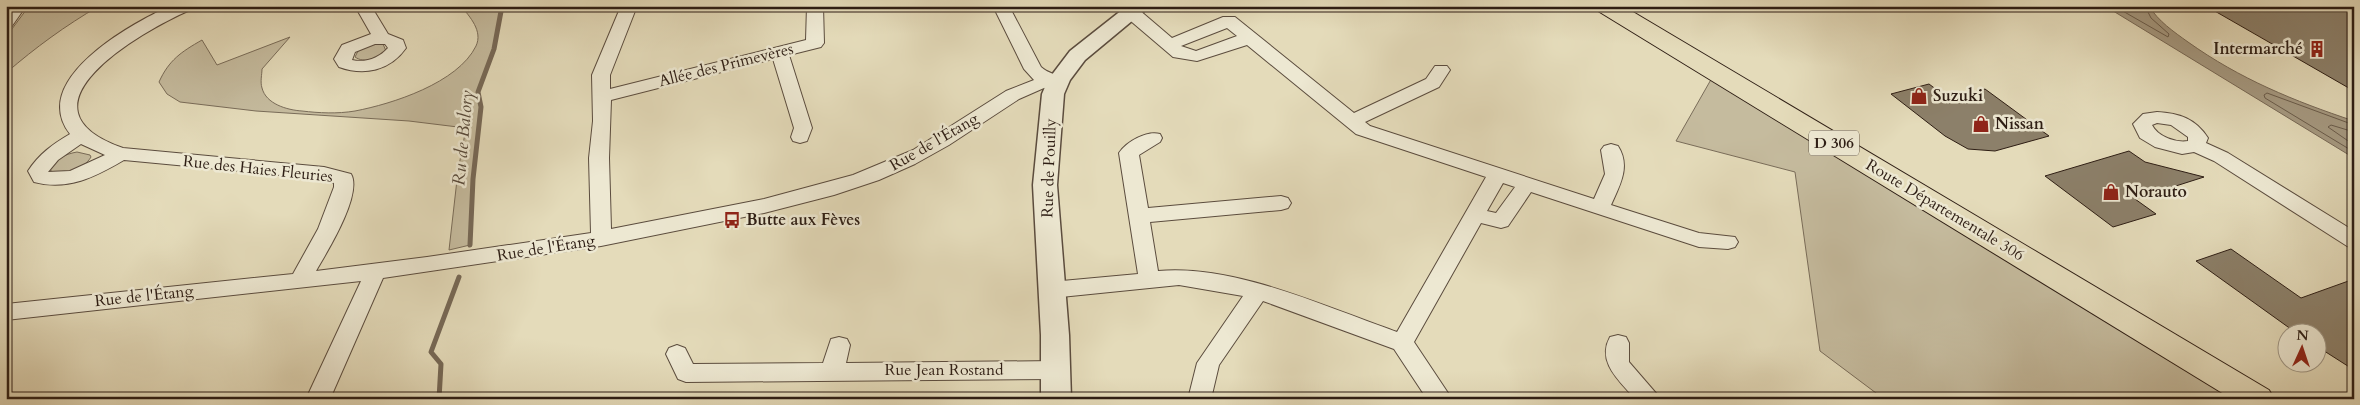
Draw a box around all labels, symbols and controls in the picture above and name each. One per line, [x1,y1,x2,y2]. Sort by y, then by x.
street label: Allée des Primevères [656,38,796,92]
place label: Intermarché [2213,38,2303,60]
building icon: Intermarché [2307,39,2327,59]
place label: Suzuki [1933,85,1983,107]
shop icon: Suzuki [1909,86,1929,106]
water label: Ru de Balory [446,89,480,187]
street label: Rue de l'Étang [886,108,982,176]
place label: Nissan [1995,113,2045,135]
shop icon: Nissan [1971,114,1991,134]
street label: Rue de Pouilly [1036,117,1062,218]
road number: D 306 [1809,130,1859,156]
street label: Rue des Haies Fleuries [182,150,334,188]
street label: Route Départementale 306 [1862,154,2028,266]
place label: Norauto [2125,181,2187,203]
shop icon: Norauto [2101,182,2121,202]
place label: Butte aux Fèves [746,209,860,231]
bus stop icon: Butte aux Fèves [722,210,742,230]
street label: Rue de l'Étang [495,229,597,267]
street label: Rue de l'Étang [94,280,194,312]
north arrow [2278,322,2328,372]
text: N [2296,326,2309,345]
street label: Rue Jean Rostand [884,359,1004,381]

